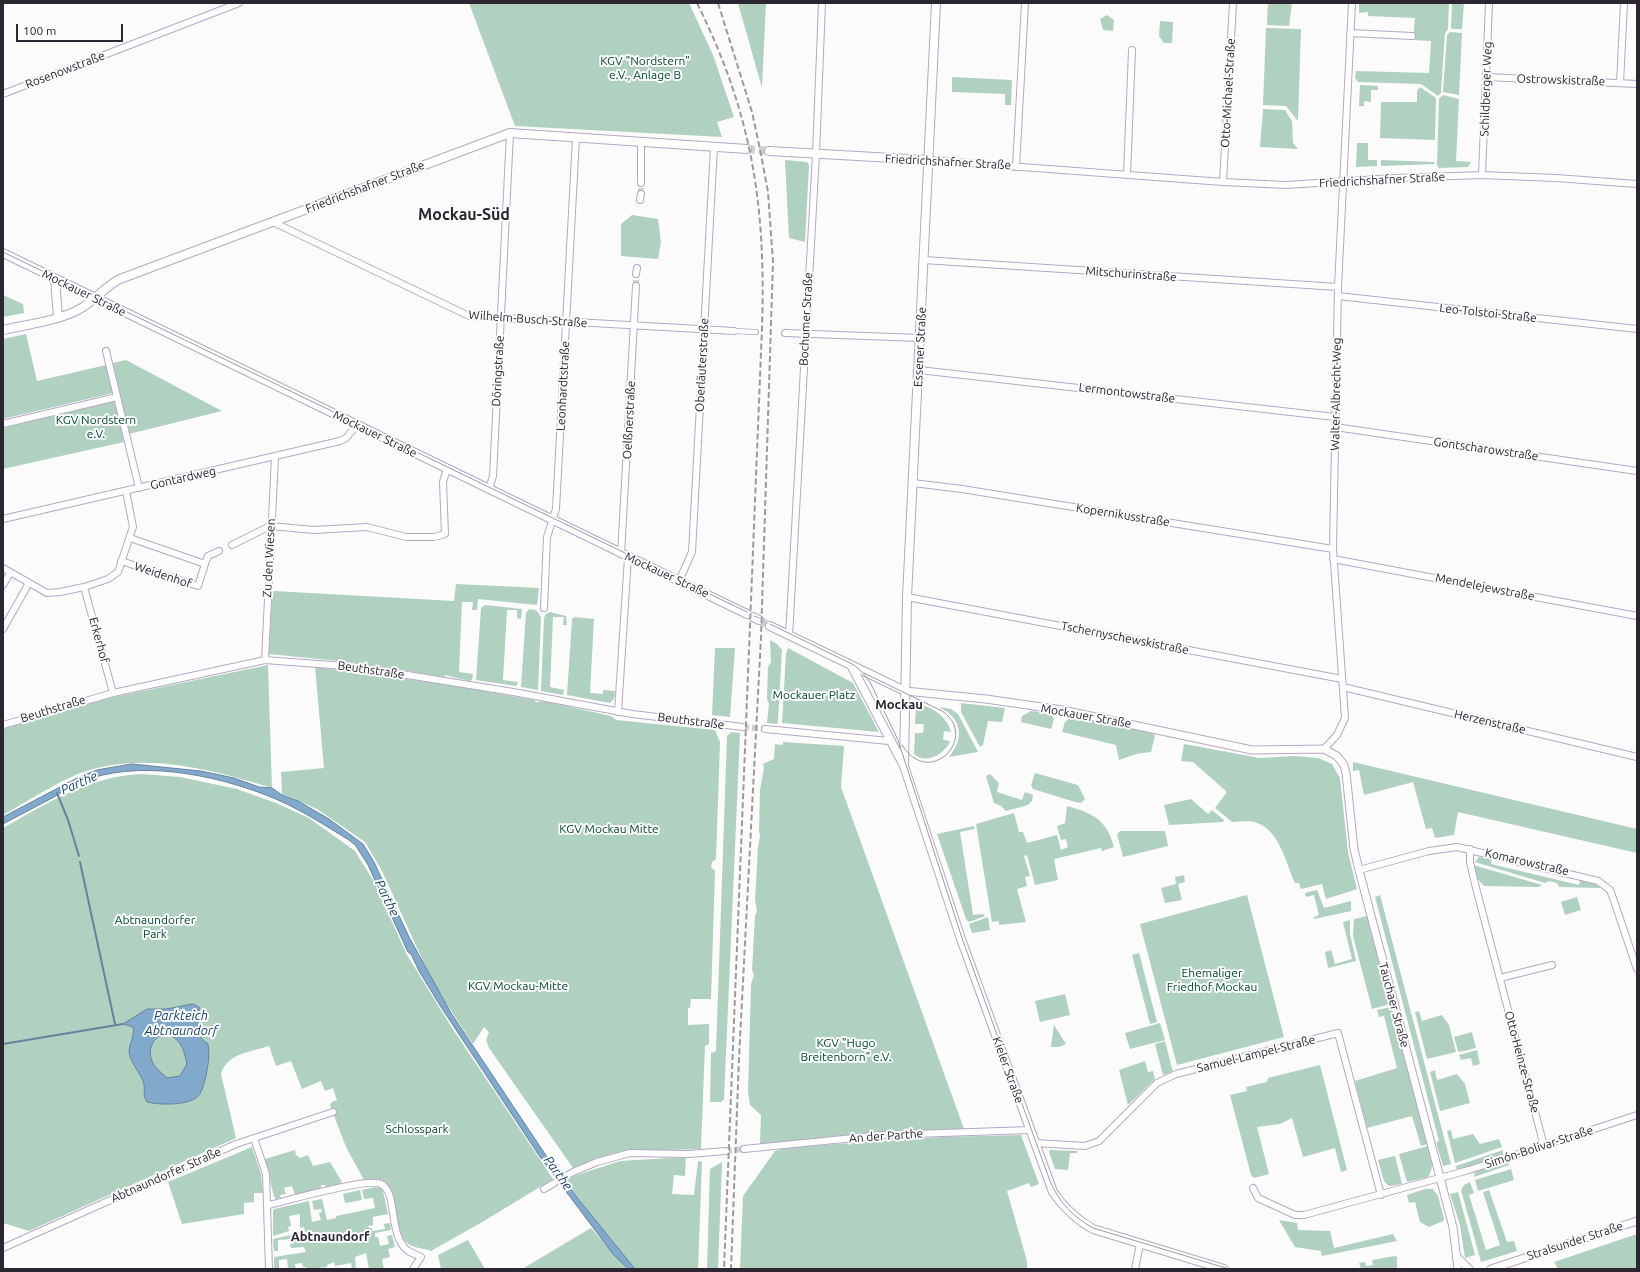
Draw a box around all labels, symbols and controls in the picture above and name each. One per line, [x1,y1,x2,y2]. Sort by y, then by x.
scale bar [18,16,125,42]
text: 100 m [23,24,56,37]
street label: Otto-Michael-Straße [1218,38,1238,148]
street label: Schildberger Weg [1477,41,1495,137]
street label: Rosenowstraße [23,48,107,92]
park label: KGV "Nordstern" e.V., Anlage B [600,54,690,82]
street label: Ostrowskistraße [1516,71,1606,89]
street label: Friedrichshafner Straße [885,152,1011,172]
street label: Friedrichshafner Straße [303,158,427,216]
street label: Friedrichshafner Straße [1319,170,1445,190]
district label: Mockau-Süd [418,205,510,225]
street label: Mitschurinstraße [1085,264,1177,284]
street label: Mockauer Straße [40,266,128,320]
street label: Bochumer Straße [796,272,816,366]
street label: Leo-Tolstoi-Straße [1439,301,1537,325]
street label: Essener Straße [911,307,929,387]
street label: Wilhelm-Busch-Straße [468,308,588,330]
street label: Oberläuterstraße [692,318,712,412]
street label: Döringstraße [489,335,507,407]
street label: Walter-Albrecht-Weg [1328,337,1344,451]
street label: Leonhardtstraße [553,340,573,432]
street label: Oelßnerstraße [620,380,638,460]
street label: Lermontowstraße [1078,380,1176,406]
street label: Mockauer Straße [331,407,419,461]
park label: KGV Nordstern e.V. [56,413,136,441]
street label: Gontscharowstraße [1433,435,1539,463]
street label: Gontardweg [149,463,217,493]
street label: Kopernikusstraße [1075,500,1171,530]
street label: Zu den Wiesen [260,518,278,598]
street label: Mockauer Straße [622,549,712,601]
street label: Weidenhof [133,559,193,591]
street label: Mendelejewstraße [1434,570,1536,604]
street label: Erkerhof [86,616,112,664]
street label: Tschernyschewskistraße [1060,619,1190,657]
street label: Beuthstraße [337,658,405,682]
park label: Mockauer Platz [773,688,855,702]
street label: Beuthstraße [19,692,87,726]
district label: Mockau [875,697,923,713]
street label: Mockauer Straße [1040,701,1132,731]
street label: Herzenstraße [1453,707,1527,737]
street label: Beuthstraße [657,710,725,732]
water label: Parthe [58,768,100,798]
park label: KGV Mockau Mitte [559,822,659,836]
street label: Komarowstraße [1483,845,1571,879]
water label: Parthe [372,877,402,919]
park label: Abtnaundorfer Park [115,913,195,941]
street label: Tauchaer Straße [1376,961,1412,1049]
park label: Ehemaliger Friedhof Mockau [1167,966,1257,994]
park label: KGV Mockau-Mitte [468,979,568,993]
water label: Parkteich Abtnaundorf [144,1008,218,1039]
street label: Otto-Heinze-Straße [1501,1009,1543,1115]
street label: Samuel-Lampel-Straße [1195,1032,1317,1076]
street label: Kieler Straße [989,1035,1027,1105]
park label: KGV "Hugo Breitenborn" e.V. [800,1036,892,1064]
park label: Schlosspark [385,1122,449,1136]
street label: Simón-Bolívar-Straße [1483,1123,1595,1171]
street label: An der Parthe [848,1126,924,1146]
street label: Abtnaundorfer Straße [109,1144,223,1206]
water label: Parthe [540,1153,576,1193]
street label: Stralsunder Straße [1525,1219,1625,1263]
district label: Abtnaundorf [291,1229,369,1245]

